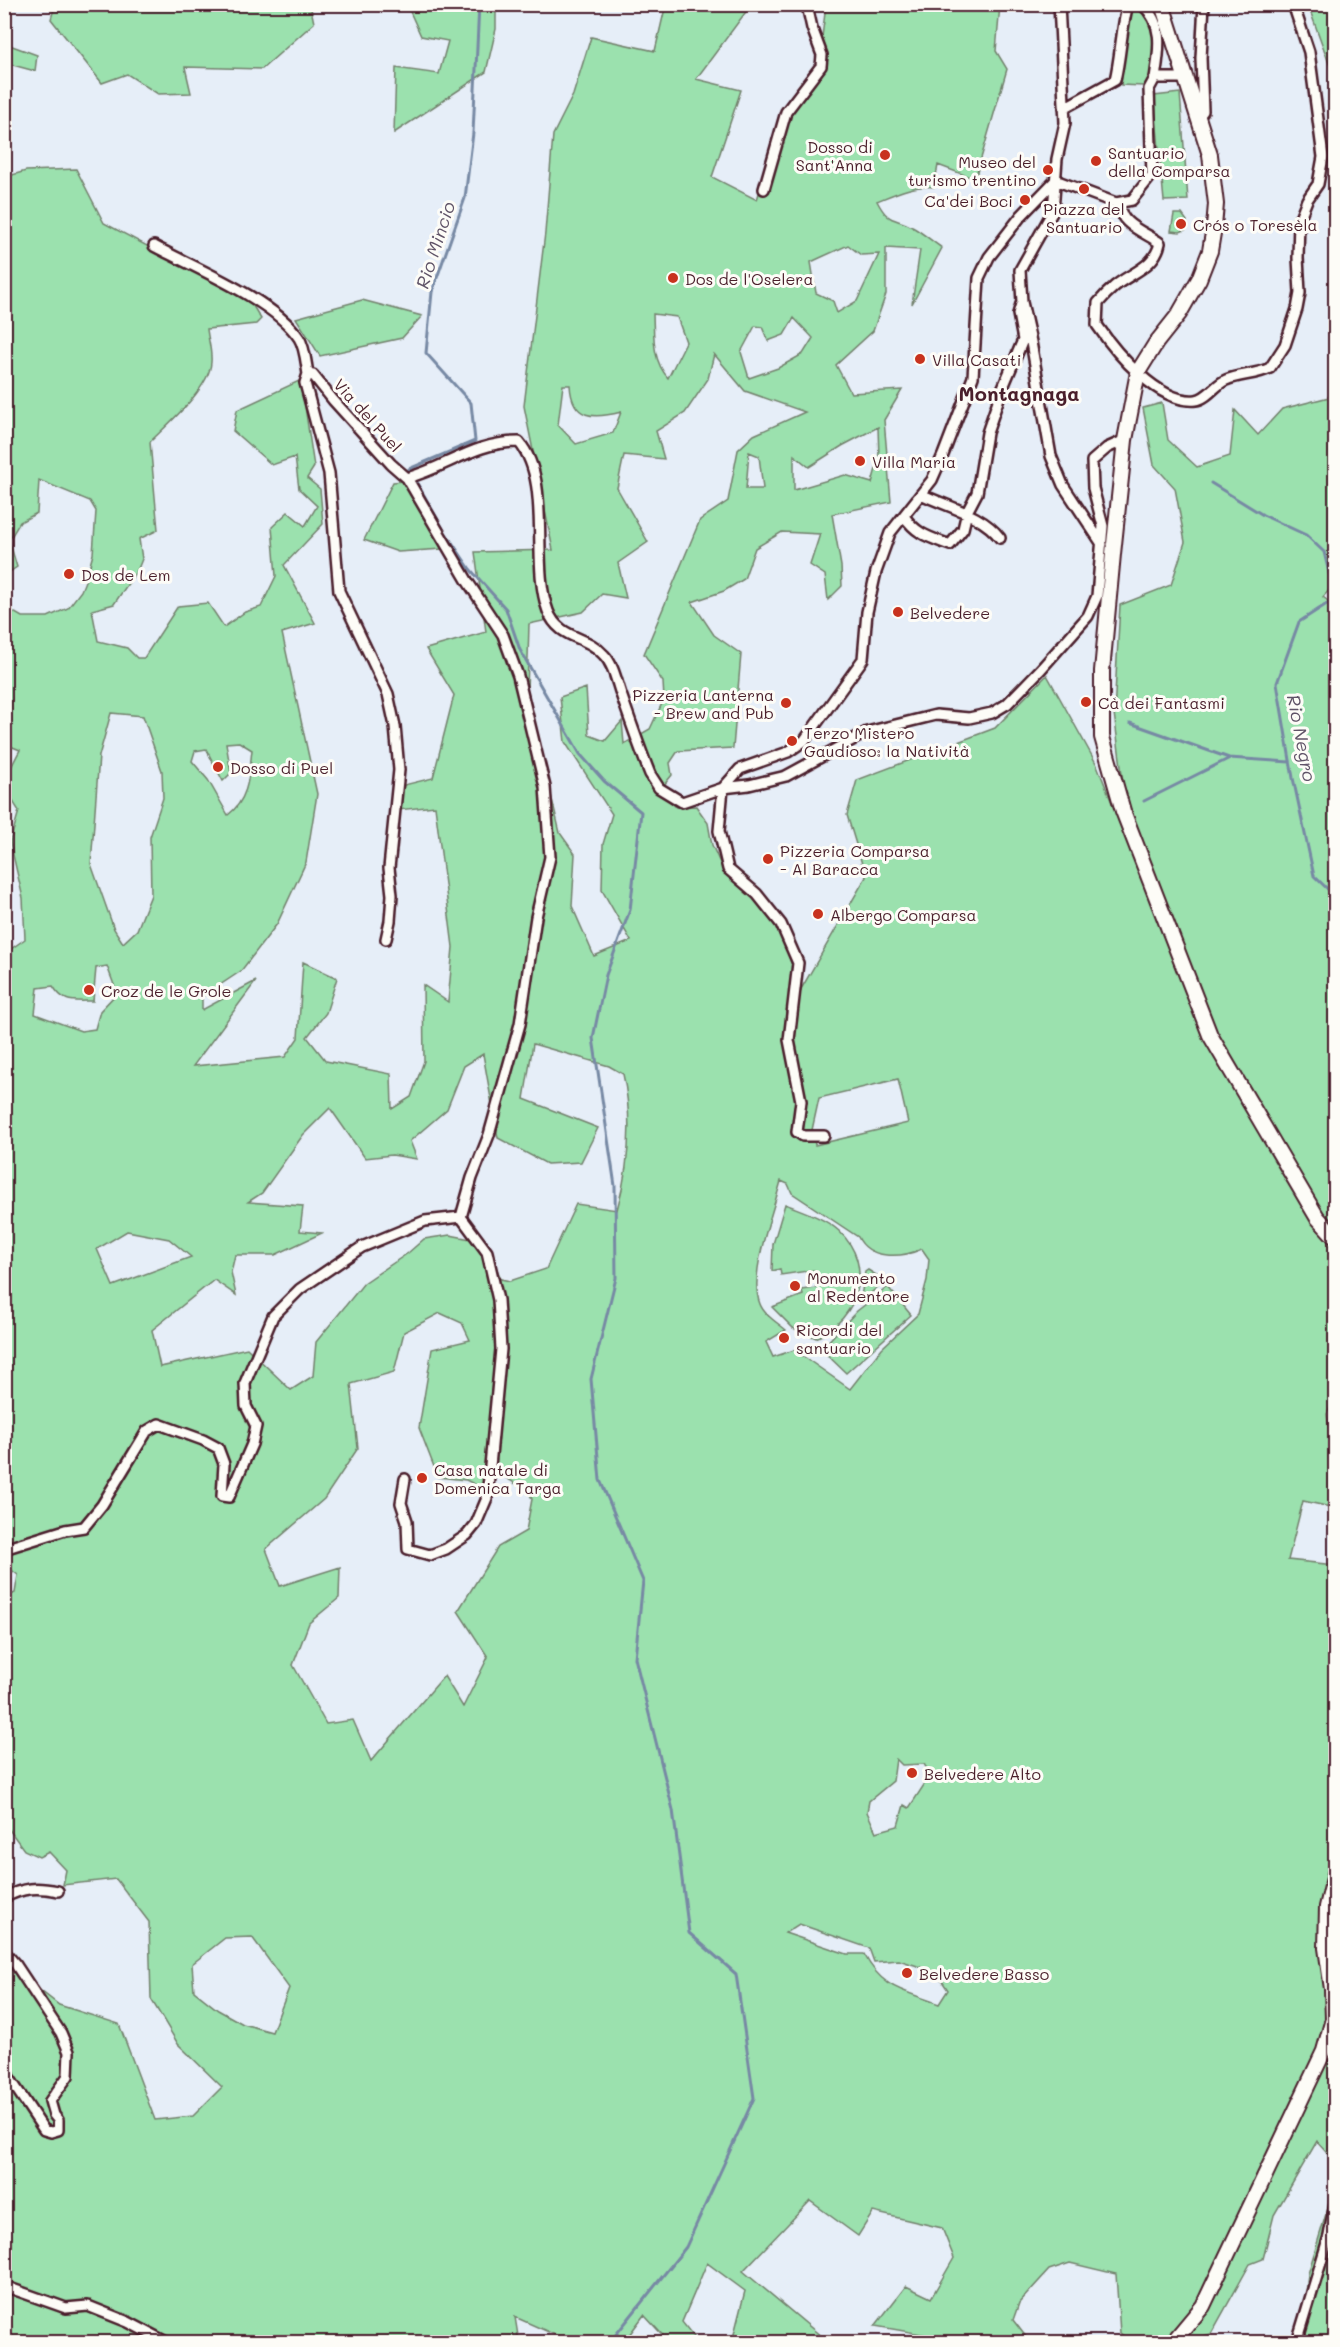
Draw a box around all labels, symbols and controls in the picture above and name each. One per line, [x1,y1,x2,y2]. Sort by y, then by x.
place label: Dosso di Sant'Anna [796,136,873,175]
place label: Santuario della Comparsa [1108,142,1230,181]
marker: Dosso di Sant'Anna [878,148,892,162]
place label: Museo del turismo trentino [908,151,1036,190]
marker: Santuario della Comparsa [1089,154,1103,168]
marker: Museo del turismo trentino [1041,163,1055,177]
marker: Piazza del Santuario [1077,182,1091,196]
place label: Ca'dei Boci [924,190,1013,211]
marker: Ca'dei Boci [1018,193,1032,207]
water label: Rio Mincio [410,198,460,292]
place label: Piazza del Santuario [1043,198,1125,237]
place label: Crós o Toresèla [1193,214,1317,235]
marker: Crós o Toresèla [1174,217,1188,231]
place label: Dos de l'Oselera [685,268,813,289]
marker: Dos de l'Oselera [666,271,680,285]
place label: Villa Casati [932,349,1021,370]
marker: Villa Casati [913,352,927,366]
street label: Via del Puel [329,374,407,456]
district label: Montagnaga [959,380,1079,406]
place label: Villa Maria [872,451,956,472]
marker: Villa Maria [853,454,867,468]
place label: Dos de Lem [81,564,171,585]
marker: Dos de Lem [62,567,76,581]
place label: Belvedere [910,602,990,623]
marker: Belvedere [891,605,905,619]
place label: Pizzeria Lanterna - Brew and Pub [633,684,774,723]
place label: Cà dei Fantasmi [1098,692,1225,713]
water label: Rio Negro [1282,692,1322,784]
marker: Cà dei Fantasmi [1079,695,1093,709]
marker: Pizzeria Lanterna - Brew and Pub [779,696,793,710]
place label: Terzo Mistero Gaudioso: la Natività [804,722,970,761]
marker: Terzo Mistero Gaudioso: la Natività [785,734,799,748]
place label: Dosso di Puel [230,757,333,778]
marker: Dosso di Puel [211,760,225,774]
place label: Pizzeria Comparsa - Al Baracca [780,840,930,879]
marker: Pizzeria Comparsa - Al Baracca [761,852,775,866]
place label: Albergo Comparsa [830,904,976,925]
marker: Albergo Comparsa [811,907,825,921]
place label: Croz de le Grole [101,980,231,1001]
marker: Croz de le Grole [82,983,96,997]
place label: Monumento al Redentore [807,1267,910,1306]
marker: Monumento al Redentore [788,1279,802,1293]
place label: Ricordi del santuario [796,1319,882,1358]
marker: Ricordi del santuario [777,1331,791,1345]
place label: Casa natale di Domenica Targa [434,1459,562,1498]
marker: Casa natale di Domenica Targa [415,1471,429,1485]
place label: Belvedere Alto [924,1763,1041,1784]
marker: Belvedere Alto [905,1766,919,1780]
place label: Belvedere Basso [919,1963,1049,1984]
marker: Belvedere Basso [900,1966,914,1980]

